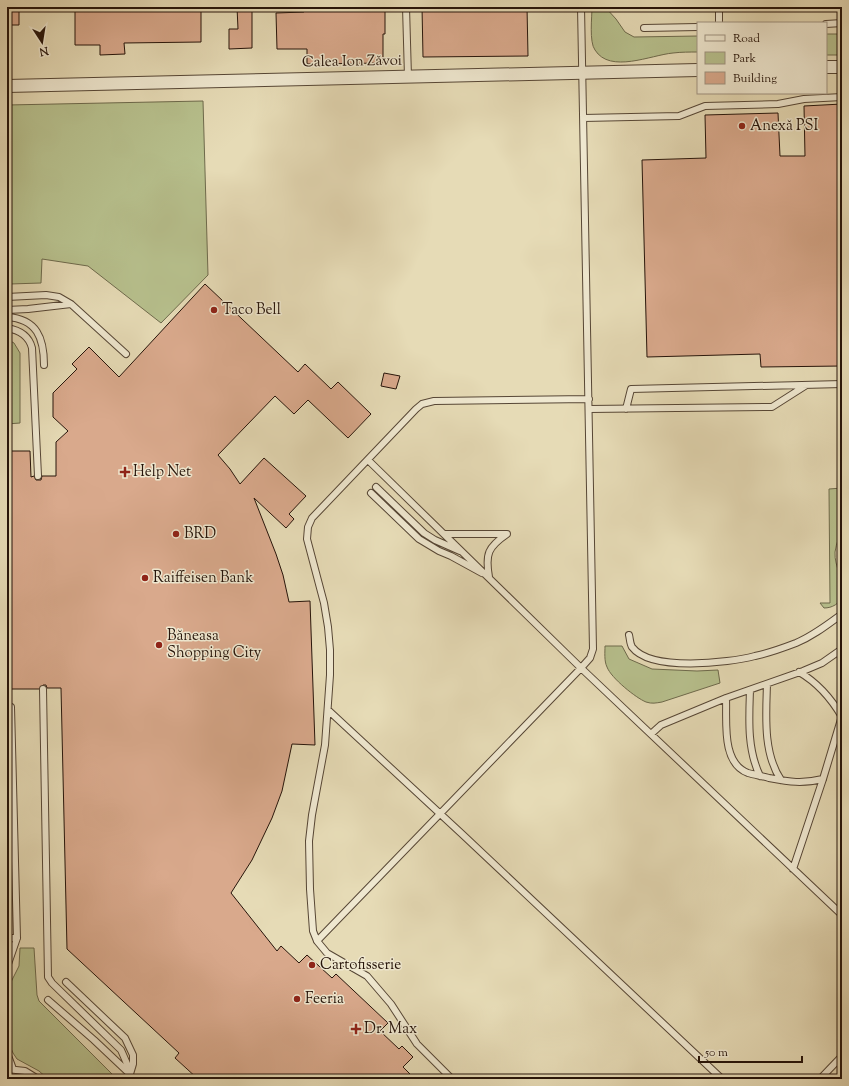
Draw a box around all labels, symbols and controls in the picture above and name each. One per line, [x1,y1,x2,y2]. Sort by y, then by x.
north arrow [22,22,62,62]
legend [697,22,827,94]
text: Road [733,30,760,48]
text: N [38,42,51,60]
text: Park [733,50,756,68]
street label: Calea Ion Zăvoi [302,51,402,73]
text: Building [733,70,777,88]
place label: Anexă PSI [750,116,818,137]
marker: Anexă PSI [737,121,747,131]
place label: Taco Bell [222,300,281,321]
marker: Taco Bell [209,305,219,315]
place label: Help Net [133,462,191,483]
marker: Help Net [120,467,130,477]
place label: BRD [184,524,216,545]
marker: BRD [171,529,181,539]
place label: Raiffeisen Bank [153,568,253,589]
marker: Raiffeisen Bank [140,573,150,583]
place label: Băneasa Shopping City [167,626,262,664]
marker: Băneasa Shopping City [154,640,164,650]
place label: Cartofisserie [320,955,401,976]
marker: Cartofisserie [307,960,317,970]
place label: Feeria [305,989,344,1010]
marker: Feeria [292,994,302,1004]
place label: Dr. Max [364,1019,417,1040]
marker: Dr. Max [351,1024,361,1034]
scale bar [699,1038,802,1064]
text: 50 m [704,1044,728,1062]

